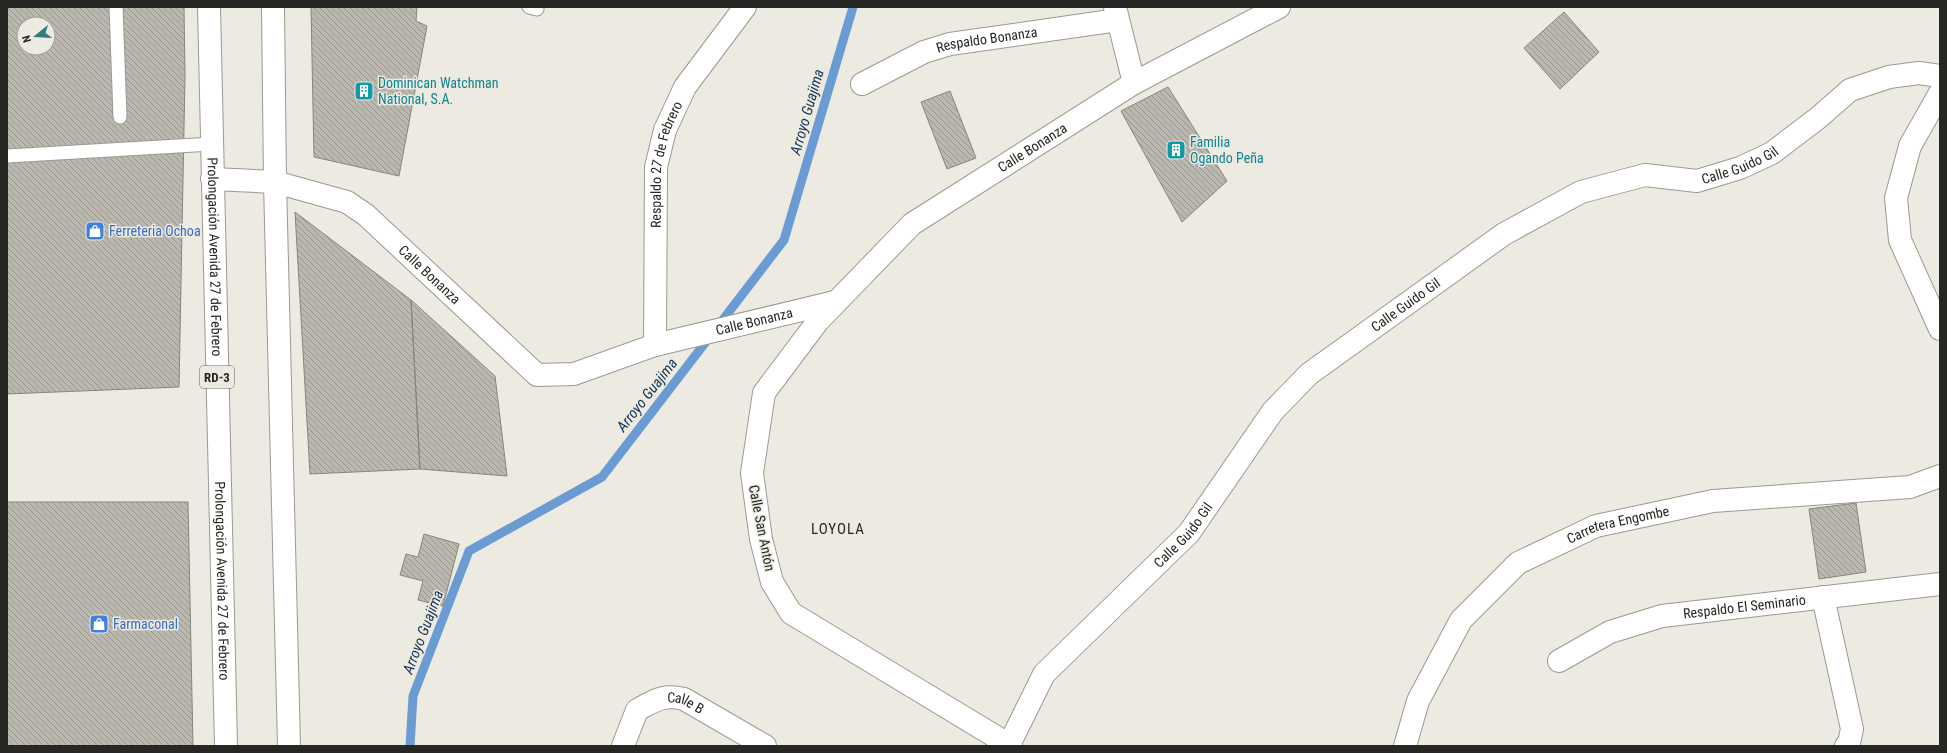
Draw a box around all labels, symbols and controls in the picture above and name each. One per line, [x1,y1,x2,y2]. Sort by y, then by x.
north arrow [16,16,56,56]
street label: Respaldo Bonanza [934,24,1038,56]
text: N [20,33,34,44]
water label: Arroyo Guajima [786,67,828,158]
place label: Dominican Watchman National, S.A. [378,75,498,107]
building icon: Dominican Watchman National, S.A. [353,80,375,102]
street label: Respaldo 27 de Febrero [648,99,685,228]
street label: Calle Bonanza [995,120,1070,175]
place label: Familia Ogando Peña [1190,134,1264,166]
building icon: Familia Ogando Peña [1165,139,1187,161]
street label: Calle Guido Gil [1699,143,1781,187]
street label: Prolongación Avenida 27 de Febrero [204,157,225,357]
shop icon: Ferreteria Ochoa [84,220,106,242]
place label: Ferreteria Ochoa [109,223,201,239]
street label: Calle Bonanza [395,242,464,307]
street label: Calle Guido Gil [1368,275,1443,335]
street label: Calle Bonanza [714,304,794,338]
water label: Arroyo Guajima [612,355,681,436]
road number: RD-3 [200,366,234,388]
street label: Prolongación Avenida 27 de Febrero [212,481,232,681]
street label: Calle San Antón [746,484,778,572]
street label: Calle Guido Gil [1150,500,1216,571]
street label: Carretera Engombe [1564,503,1671,547]
district label: LOYOLA [811,520,865,538]
water label: Arroyo Guajima [398,588,447,677]
street label: Respaldo El Seminario [1682,592,1807,622]
shop icon: Farmaconal [88,613,110,635]
place label: Farmaconal [113,616,178,632]
street label: Calle B [667,689,707,717]

